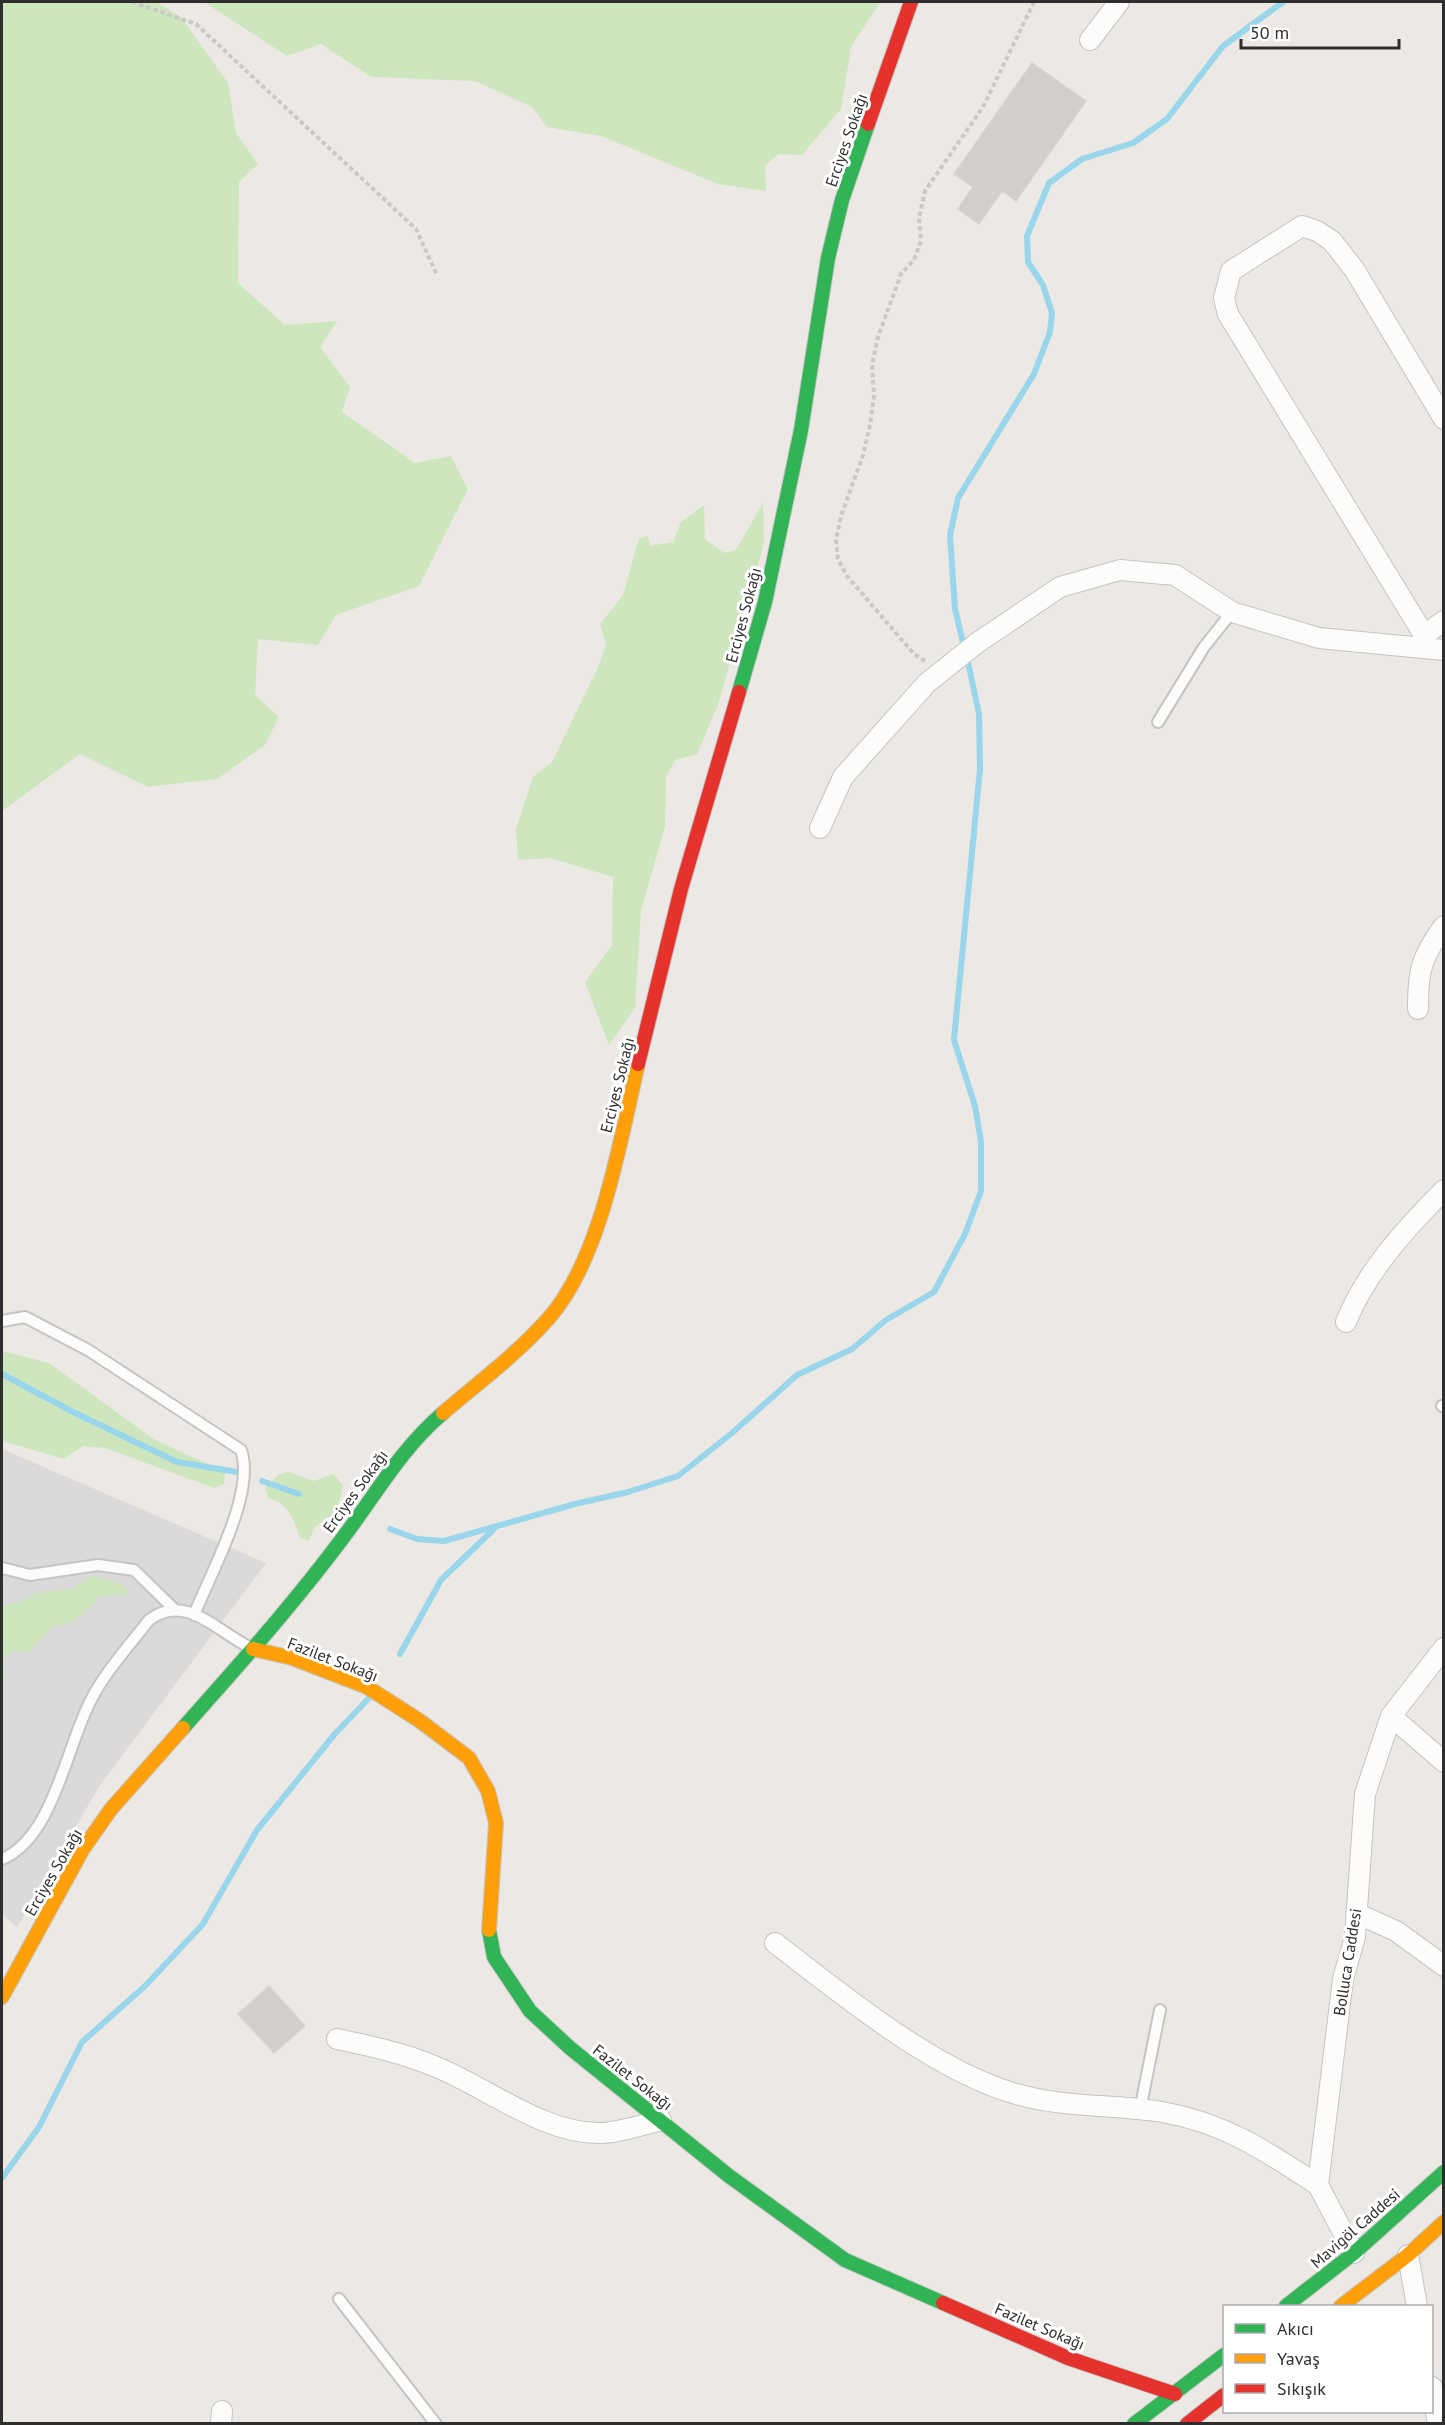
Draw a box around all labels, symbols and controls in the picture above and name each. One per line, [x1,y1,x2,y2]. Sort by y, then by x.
scale bar [1241,12,1398,50]
text: 50 m [1250,21,1289,44]
street label: Erciyes Sokağı [821,91,871,189]
street label: Erciyes Sokağı [721,565,765,665]
street label: Erciyes Sokağı [596,1035,638,1135]
street label: Erciyes Sokağı [318,1446,392,1536]
street label: Fazilet Sokağı [285,1633,381,1685]
street label: Erciyes Sokağı [20,1825,86,1919]
street label: Bolluca Caddesi [1329,1907,1365,2017]
street label: Fazilet Sokağı [589,2040,677,2114]
street label: Mavigöl Caddesi [1306,2184,1404,2272]
street label: Fazilet Sokağı [992,2298,1088,2354]
legend [1223,2305,1433,2413]
text: Akıcı [1277,2317,1314,2340]
text: Yavaş [1277,2347,1320,2370]
text: Sıkışık [1277,2377,1326,2400]

